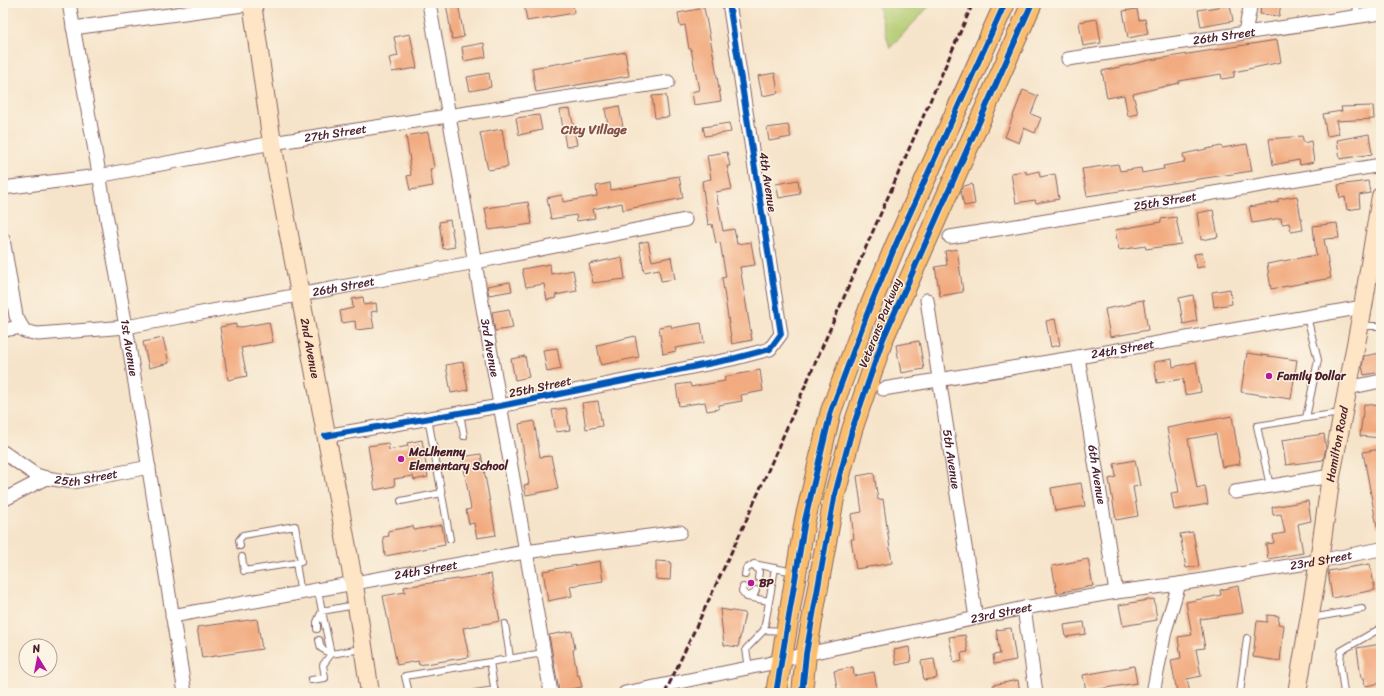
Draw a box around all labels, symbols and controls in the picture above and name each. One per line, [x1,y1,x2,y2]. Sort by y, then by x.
street label: 26th Street [1191,21,1257,52]
street label: 27th Street [302,118,368,149]
district label: City Village [560,118,627,141]
street label: 4th Avenue [752,150,784,214]
street label: 25th Street [1132,185,1198,217]
street label: 26th Street [310,270,377,303]
street label: Veterans Parkway [852,274,908,371]
street label: 2nd Avenue [294,316,326,380]
street label: 3rd Avenue [474,317,506,379]
street label: 1st Avenue [114,318,145,378]
street label: 24th Street [1089,333,1156,366]
place label: Family Dollar [1276,365,1347,387]
street label: 25th Street [507,370,573,404]
marker: Family Dollar [1264,371,1274,381]
street label: Hamilton Road [1319,404,1355,483]
street label: 5th Avenue [936,428,967,491]
place label: McLlhenny Elementary School [408,441,509,477]
street label: 6th Avenue [1081,443,1113,506]
marker: McLlhenny Elementary School [396,454,406,464]
street label: 25th Street [53,462,120,493]
street label: 23rd Street [1288,544,1354,577]
street label: 24th Street [392,553,459,587]
place label: BP [759,572,775,594]
marker: BP [746,578,756,588]
street label: 23rd Street [969,596,1034,630]
north arrow [18,638,58,678]
text: N [30,639,42,659]

